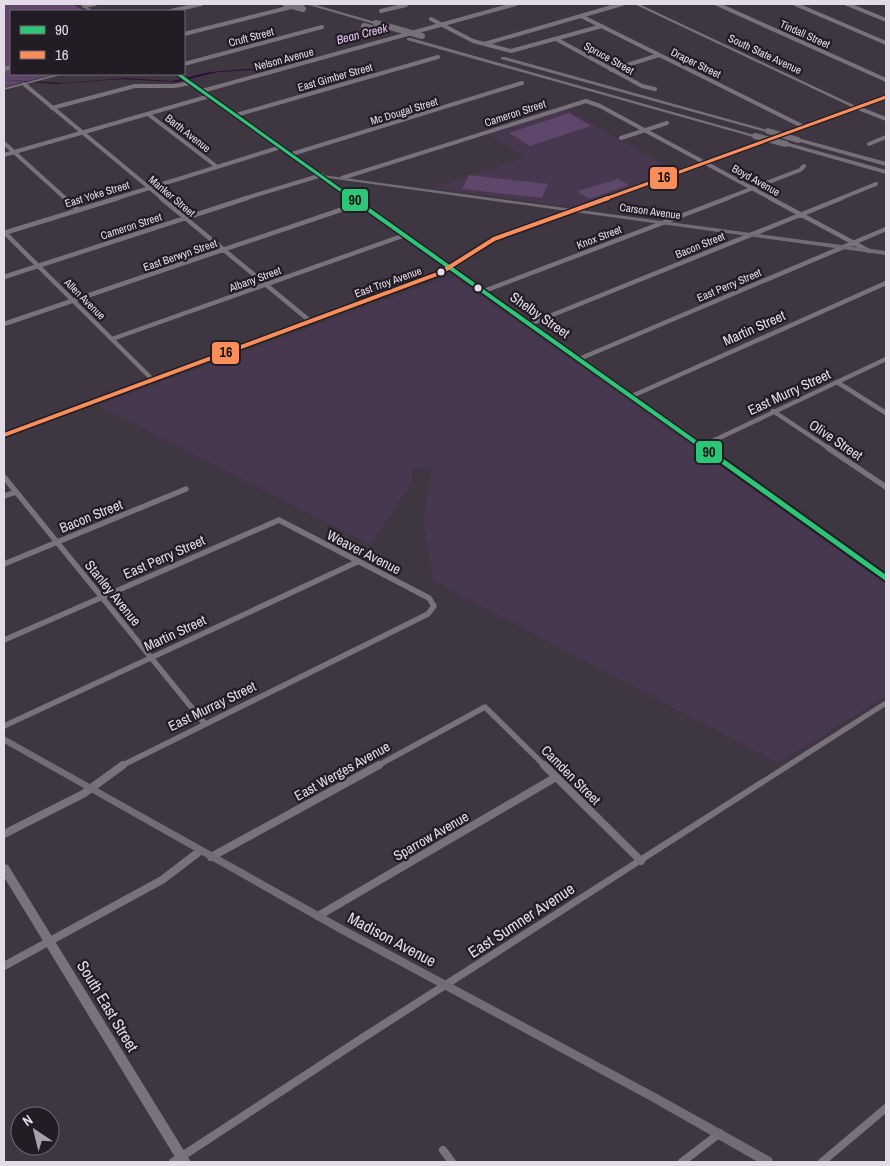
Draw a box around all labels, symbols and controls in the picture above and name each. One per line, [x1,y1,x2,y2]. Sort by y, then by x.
legend [10,10,185,75]
street label: Tindall Street [778,17,833,51]
text: 90 [55,19,69,40]
water label: Bean Creek [335,20,390,48]
street label: Cruft Street [227,24,276,50]
street label: South State Avenue [726,31,804,77]
street label: Spruce Street [581,39,637,78]
text: 16 [55,44,69,65]
street label: Nelson Avenue [253,44,315,74]
street label: Draper Street [669,45,724,81]
street label: East Gimber Street [296,59,375,94]
street label: Mc Dougal Street [369,94,440,128]
street label: Cameron Street [483,96,548,129]
street label: Barth Avenue [162,111,214,155]
street label: Boyd Avenue [729,161,783,199]
line badge: 16 [649,166,678,190]
text: 16 [658,168,670,186]
street label: Manker Street [146,172,199,220]
street label: East Yoke Street [63,177,131,210]
line badge: 90 [341,188,369,212]
text: 90 [349,191,361,209]
street label: Carson Avenue [619,200,681,222]
street label: Cameron Street [99,209,164,242]
street label: Knox Street [574,222,624,252]
street label: Bacon Street [673,229,727,261]
street label: East Berwyn Street [141,236,219,274]
street label: Albany Street [226,263,283,295]
street label: East Troy Avenue [352,263,424,301]
street label: East Perry Street [695,265,764,305]
unlabelled marker [436,267,446,277]
street label: Allen Avenue [61,275,109,323]
unlabelled marker [473,283,483,293]
street label: Shelby Street [507,288,573,342]
street label: Martin Street [720,306,788,350]
line badge: 16 [211,341,240,365]
text: 16 [220,343,232,361]
street label: East Murry Street [745,365,833,419]
street label: Olive Street [806,416,866,464]
line badge: 90 [695,440,723,464]
text: 90 [703,443,715,461]
street label: Bacon Street [57,495,125,537]
street label: Weaver Avenue [324,526,404,578]
street label: East Perry Street [120,531,208,583]
street label: Stanley Avenue [81,556,145,630]
street label: Martin Street [141,611,209,655]
street label: East Murray Street [165,677,259,735]
street label: East Werges Avenue [291,737,393,805]
street label: Camden Street [537,741,605,809]
street label: Sparrow Avenue [390,807,472,865]
street label: East Sumner Avenue [463,877,579,963]
street label: Madison Avenue [344,906,440,972]
street label: South East Street [72,956,144,1056]
north arrow [10,1106,60,1156]
text: N [19,1111,36,1130]

